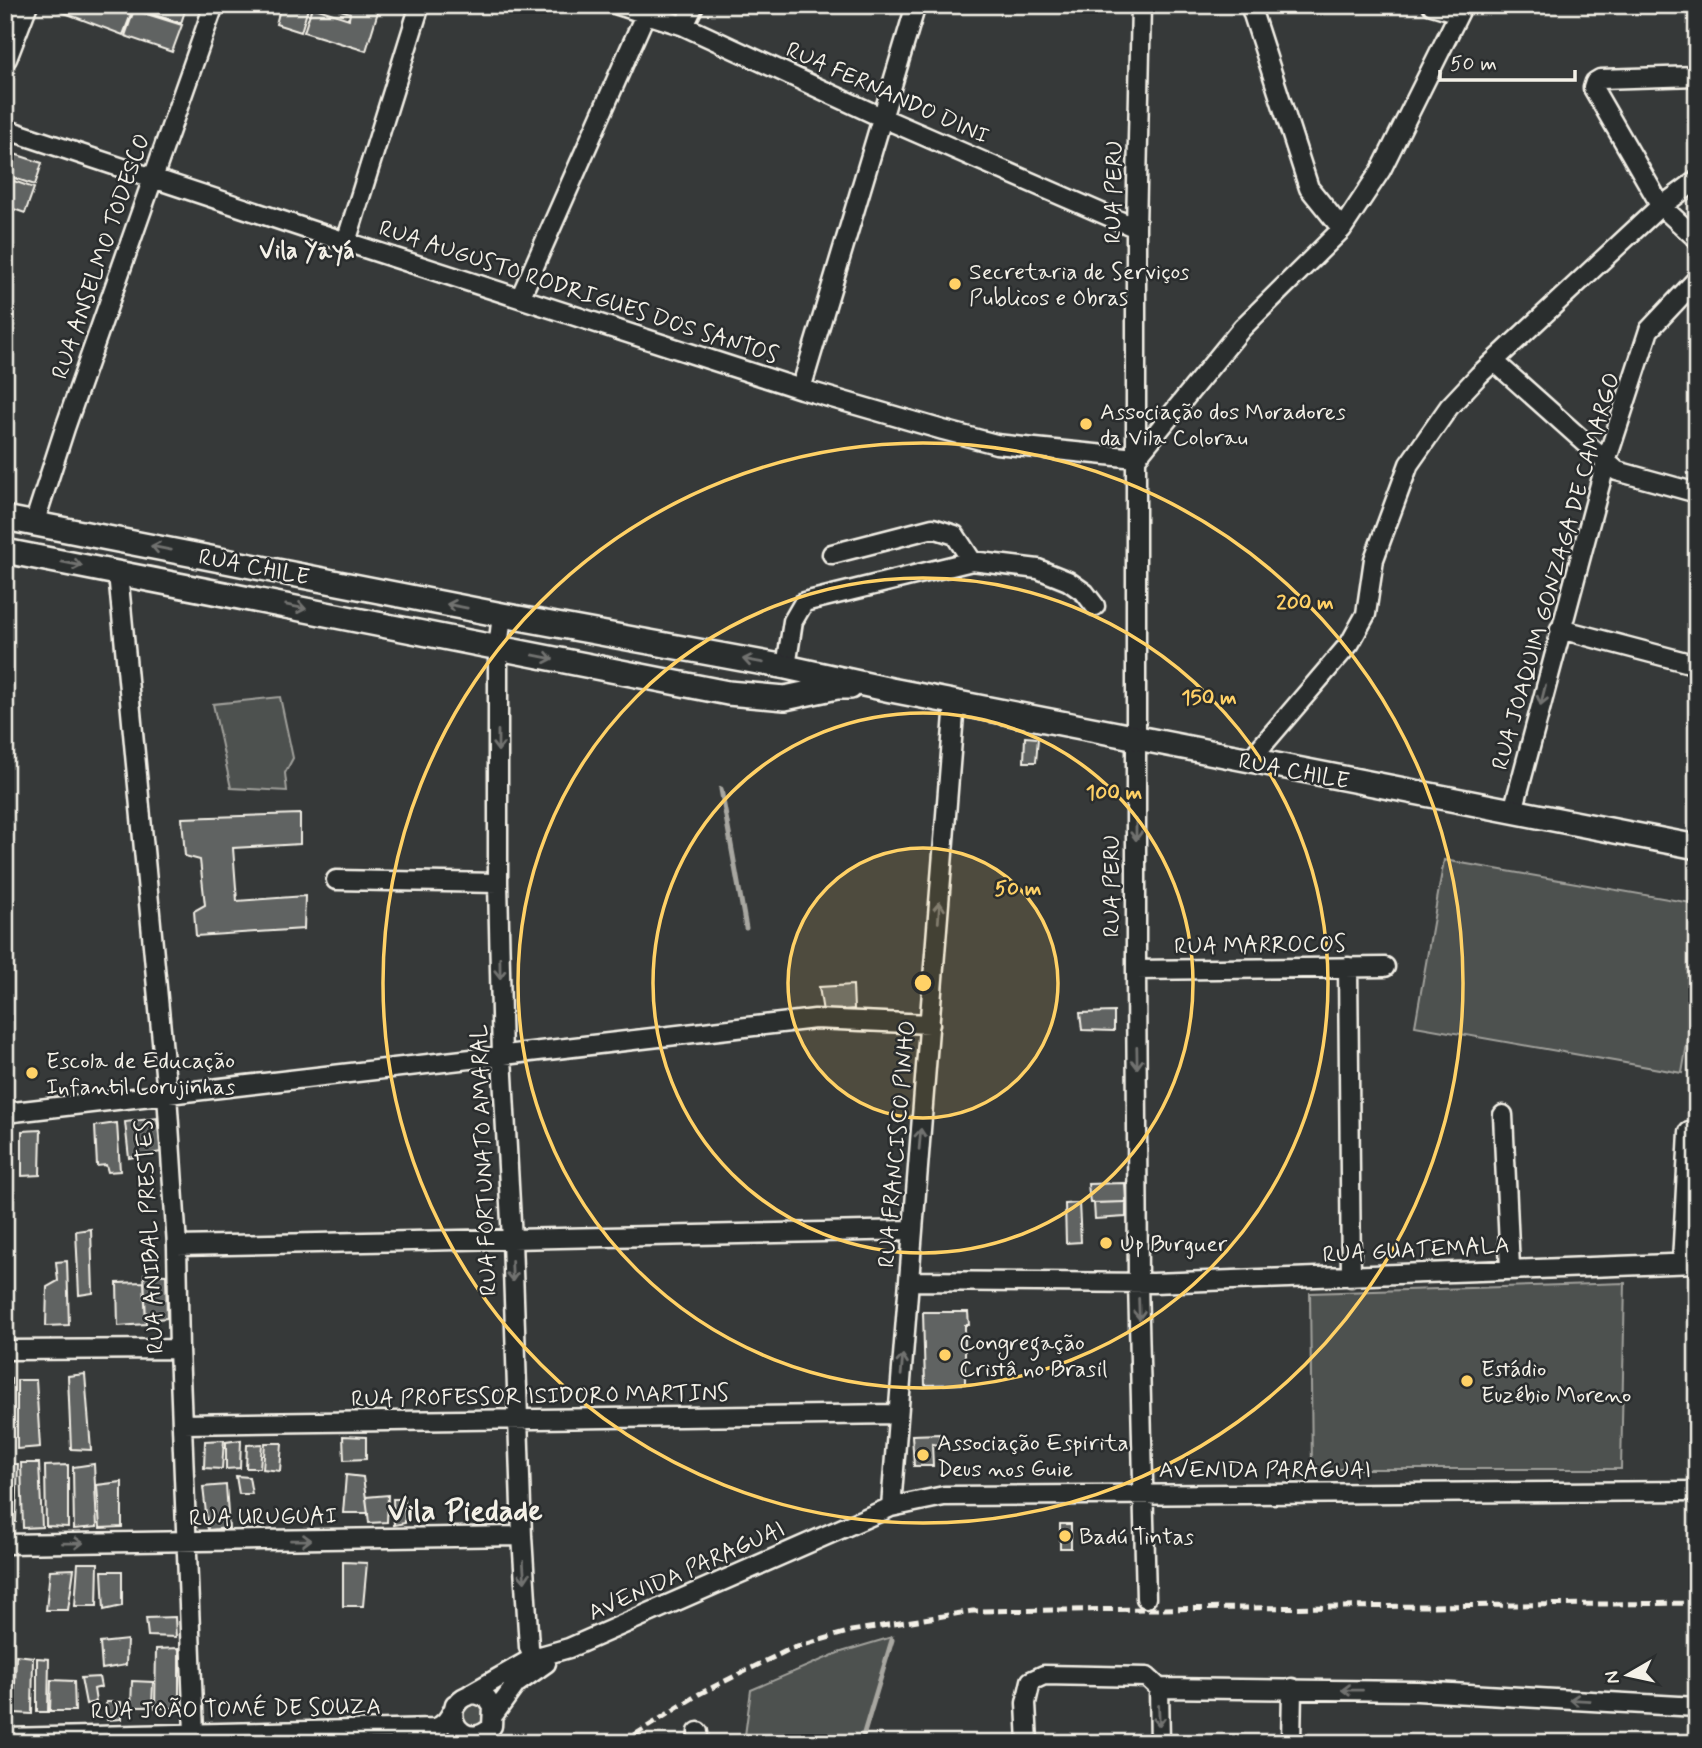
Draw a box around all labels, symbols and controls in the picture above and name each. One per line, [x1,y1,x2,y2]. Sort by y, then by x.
street label: RUA FERNANDO DINI [781,36,993,152]
scale bar [1440,38,1574,82]
text: 50 m [1450,50,1497,78]
street label: RUA ANSELMO TODESCO [46,130,158,383]
street label: RUA PERU [1099,140,1131,244]
street label: RUA AUGUSTO RODRIGUES DOS SANTOS [375,214,782,372]
district label: Vila Yayá [259,236,355,267]
place label: Secretaria de Serviços Publicos e Obras [969,258,1189,314]
marker: Secretaria de Serviços Publicos e Obras [947,276,963,292]
street label: RUA JOAQUIM GONZAGA DE CAMARGO [1486,369,1628,774]
place label: Associação dos Moradores da Vila Colorau [1100,398,1346,454]
marker: Associação dos Moradores da Vila Colorau [1078,416,1094,432]
one-way arrow [150,541,173,555]
street label: RUA CHILE [196,543,312,593]
one-way arrow [60,558,83,571]
text: 200 m [1276,589,1334,617]
one-way arrow [446,599,469,612]
one-way arrow [284,601,307,615]
one-way arrow [531,650,554,664]
one-way arrow [742,653,765,667]
one-way arrow [1536,683,1549,706]
text: 150 m [1181,684,1237,712]
one-way arrow [491,729,505,752]
street label: RUA CHILE [1236,747,1352,797]
text: 100 m [1086,779,1142,807]
one-way arrow [1129,818,1143,841]
street label: RUA PERU [1098,834,1128,938]
text: 50 m [995,875,1042,903]
one-way arrow [933,901,946,924]
street label: RUA MARROCOS [1174,929,1346,962]
one-way arrow [493,956,507,979]
centre of rings [911,971,935,995]
street label: RUA FRANCISCO PINHO [872,1019,924,1269]
street label: RUA FORTUNATO AMARAL [465,1023,505,1296]
one-way arrow [1130,1046,1144,1069]
place label: Escola de Educação Infantil Corujinhas [46,1047,235,1103]
marker: Escola de Educação Infantil Corujinhas [24,1065,40,1081]
street label: RUA ANIBAL PRESTES [130,1119,172,1355]
one-way arrow [914,1128,927,1150]
place label: Up Burguer [1120,1230,1228,1260]
street label: RUA GUATEMALA [1322,1231,1510,1271]
marker: Up Burguer [1098,1235,1114,1251]
one-way arrow [506,1259,519,1282]
one-way arrow [1133,1298,1146,1321]
place label: Congregação Cristâ no Brasil [959,1329,1108,1385]
marker: Congregação Cristâ no Brasil [937,1347,953,1363]
one-way arrow [896,1355,909,1377]
place label: Estádio Euzébio Moreno [1481,1355,1631,1411]
marker: Estádio Euzébio Moreno [1459,1373,1475,1389]
street label: RUA PROFESSOR ISIDORO MARTINS [351,1379,730,1415]
place label: Associação Espirita Deus nos Guie [937,1429,1129,1485]
marker: Associação Espirita Deus nos Guie [915,1447,931,1463]
street label: AVENIDA PARAGUAI [1159,1456,1371,1486]
district label: Vila Piedade [387,1492,543,1531]
street label: RUA URUGUAI [189,1502,338,1534]
street label: AVENIDA PARAGUAI [584,1515,790,1629]
place label: Badú Tintas [1079,1523,1194,1553]
marker: Badú Tintas [1057,1528,1073,1544]
one-way arrow [289,1533,312,1547]
one-way arrow [62,1536,85,1550]
one-way arrow [518,1560,531,1583]
north arrow [1594,1640,1664,1710]
text: N [1599,1669,1626,1686]
one-way arrow [1341,1683,1364,1696]
street label: RUA JOÃO TOMÉ DE SOUZA [91,1691,381,1728]
one-way arrow [1568,1694,1591,1707]
one-way arrow [1153,1704,1166,1727]

